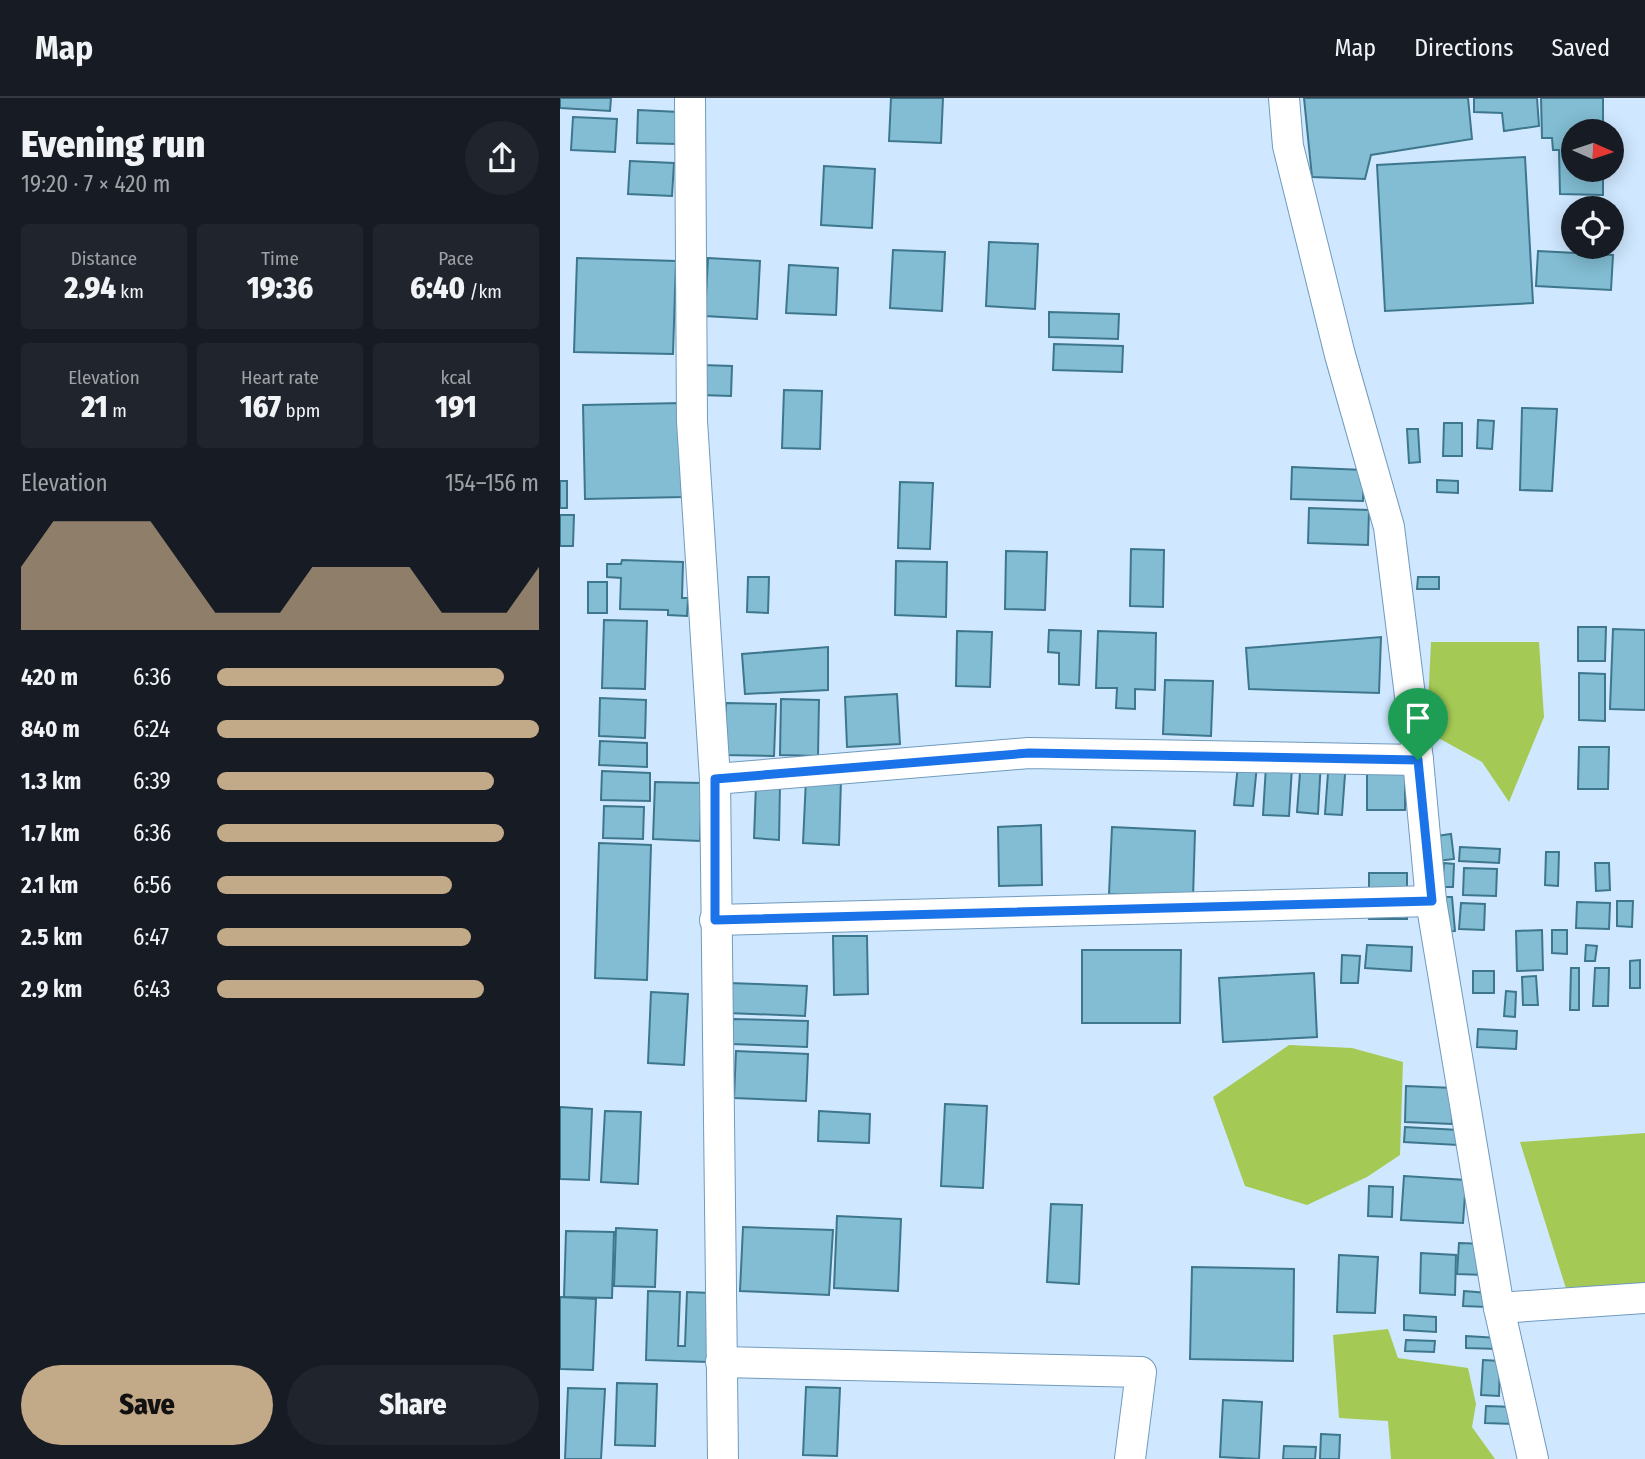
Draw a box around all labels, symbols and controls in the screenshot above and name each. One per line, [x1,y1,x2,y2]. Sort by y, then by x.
text: Map [35,28,93,68]
text: Map [1335,34,1376,62]
text: Directions [1414,34,1513,62]
text: Saved [1551,34,1610,62]
north arrow [1561,119,1624,182]
map controls [1561,119,1624,259]
text: Evening run [21,121,205,167]
button: share [465,121,539,195]
text: 19:20 · 7 × 420 m [21,170,170,198]
button: locate [1561,196,1624,259]
text: Distance [71,247,137,270]
text: Time [261,247,299,270]
text: Pace [438,247,474,270]
text: 2.94 [64,270,116,306]
text: 19:36 [247,270,313,306]
text: 6:40 [410,270,465,306]
text: km [116,280,144,303]
text: /km [465,280,502,303]
text: Elevation [68,366,140,389]
text: Heart rate [241,366,319,389]
text: kcal [441,366,471,389]
text: 21 [81,389,108,425]
text: 167 [240,389,281,425]
text: 191 [435,389,477,425]
text: m [108,399,127,422]
text: bpm [281,399,320,422]
text: Elevation [21,469,108,497]
text: 154–156 m [445,469,539,497]
text: 420 m [21,663,78,691]
text: 6:36 [133,663,171,691]
pin [1388,688,1448,760]
icon: arrive [1399,699,1437,737]
text: 840 m [21,715,80,743]
text: 6:24 [133,715,170,743]
text: 1.3 km [21,767,81,795]
text: 6:39 [133,767,171,795]
text: 1.7 km [21,819,80,847]
text: 6:36 [133,819,171,847]
text: 2.1 km [21,871,78,899]
text: 6:56 [133,871,171,899]
text: 2.5 km [21,923,82,951]
text: 6:47 [133,923,169,951]
text: 2.9 km [21,975,82,1003]
text: 6:43 [133,975,170,1003]
button: Save [21,1365,273,1445]
button: Share [287,1365,539,1445]

